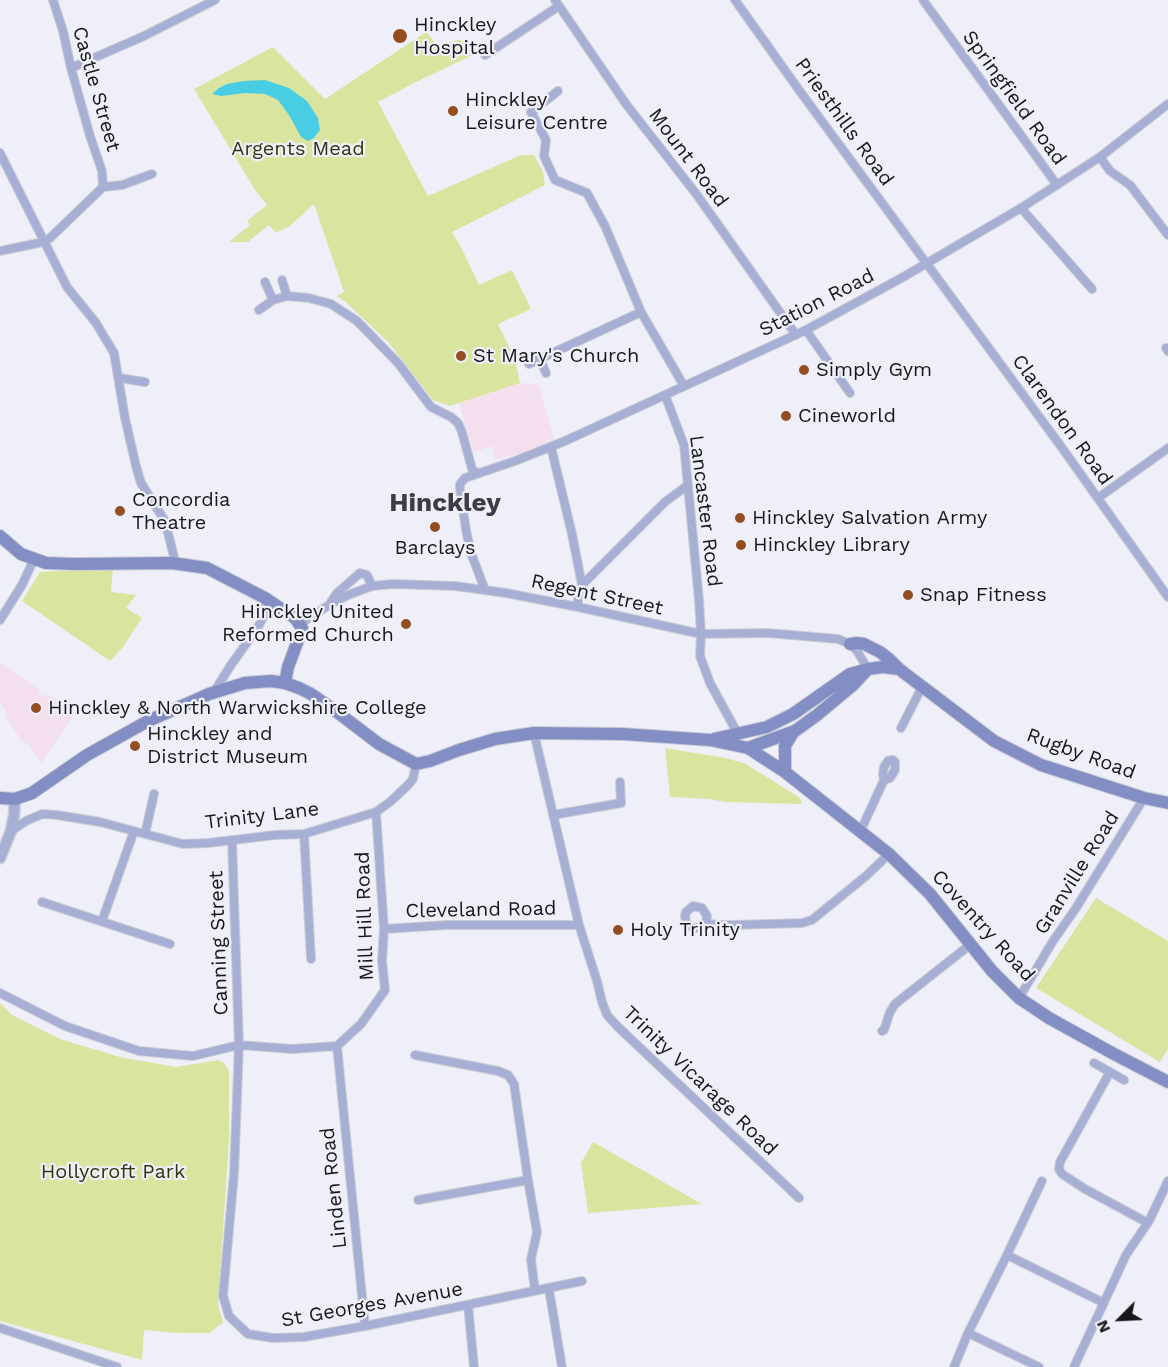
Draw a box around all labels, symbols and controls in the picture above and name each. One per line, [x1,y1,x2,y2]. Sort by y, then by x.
place label: Hinckley Hospital [414,13,496,60]
street label: Castle Street [67,24,125,154]
street label: Springfield Road [957,26,1071,170]
marker: Hinckley Hospital [391,27,409,45]
street label: Priesthills Road [790,53,898,191]
place label: Hinckley Leisure Centre [465,88,608,135]
marker: Hinckley Leisure Centre [446,104,460,118]
street label: Mount Road [643,104,733,212]
park label: Argents Mead [231,137,365,161]
street label: Station Road [755,264,879,342]
place label: St Mary's Church [473,344,639,368]
marker: St Mary's Church [454,349,468,363]
street label: Clarendon Road [1007,350,1117,490]
place label: Simply Gym [816,358,932,382]
marker: Simply Gym [797,363,811,377]
place label: Cineworld [798,404,896,428]
marker: Cineworld [779,409,793,423]
street label: Lancaster Road [684,434,726,588]
district label: Hinckley [389,487,501,519]
place label: Concordia Theatre [132,488,230,535]
marker: Concordia Theatre [113,504,127,518]
place label: Hinckley Salvation Army [752,506,987,530]
marker: Hinckley Salvation Army [733,511,747,525]
marker: Barclays [428,520,442,534]
place label: Hinckley Library [753,533,910,557]
place label: Barclays [395,536,475,560]
marker: Hinckley Library [734,538,748,552]
street label: Regent Street [529,569,665,621]
place label: Snap Fitness [920,583,1047,607]
marker: Snap Fitness [901,588,915,602]
place label: Hinckley United Reformed Church [222,600,394,647]
marker: Hinckley United Reformed Church [399,617,413,631]
place label: Hinckley & North Warwickshire College [48,696,427,720]
marker: Hinckley & North Warwickshire College [29,701,43,715]
place label: Hinckley and District Museum [147,722,308,769]
street label: Rugby Road [1023,723,1139,785]
marker: Hinckley and District Museum [128,739,142,753]
street label: Trinity Lane [204,797,320,835]
street label: Granville Road [1029,807,1125,939]
street label: Mill Hill Road [351,851,379,981]
street label: Coventry Road [926,865,1040,987]
street label: Canning Street [204,870,234,1016]
street label: Cleveland Road [405,897,557,923]
place label: Holy Trinity [630,918,740,942]
marker: Holy Trinity [611,923,625,937]
street label: Trinity Vicarage Road [618,1001,782,1161]
street label: Linden Road [316,1126,352,1250]
park label: Hollycroft Park [41,1160,185,1184]
street label: St Georges Avenue [279,1277,465,1333]
north arrow [1090,1289,1150,1349]
text: N [1092,1317,1114,1336]

